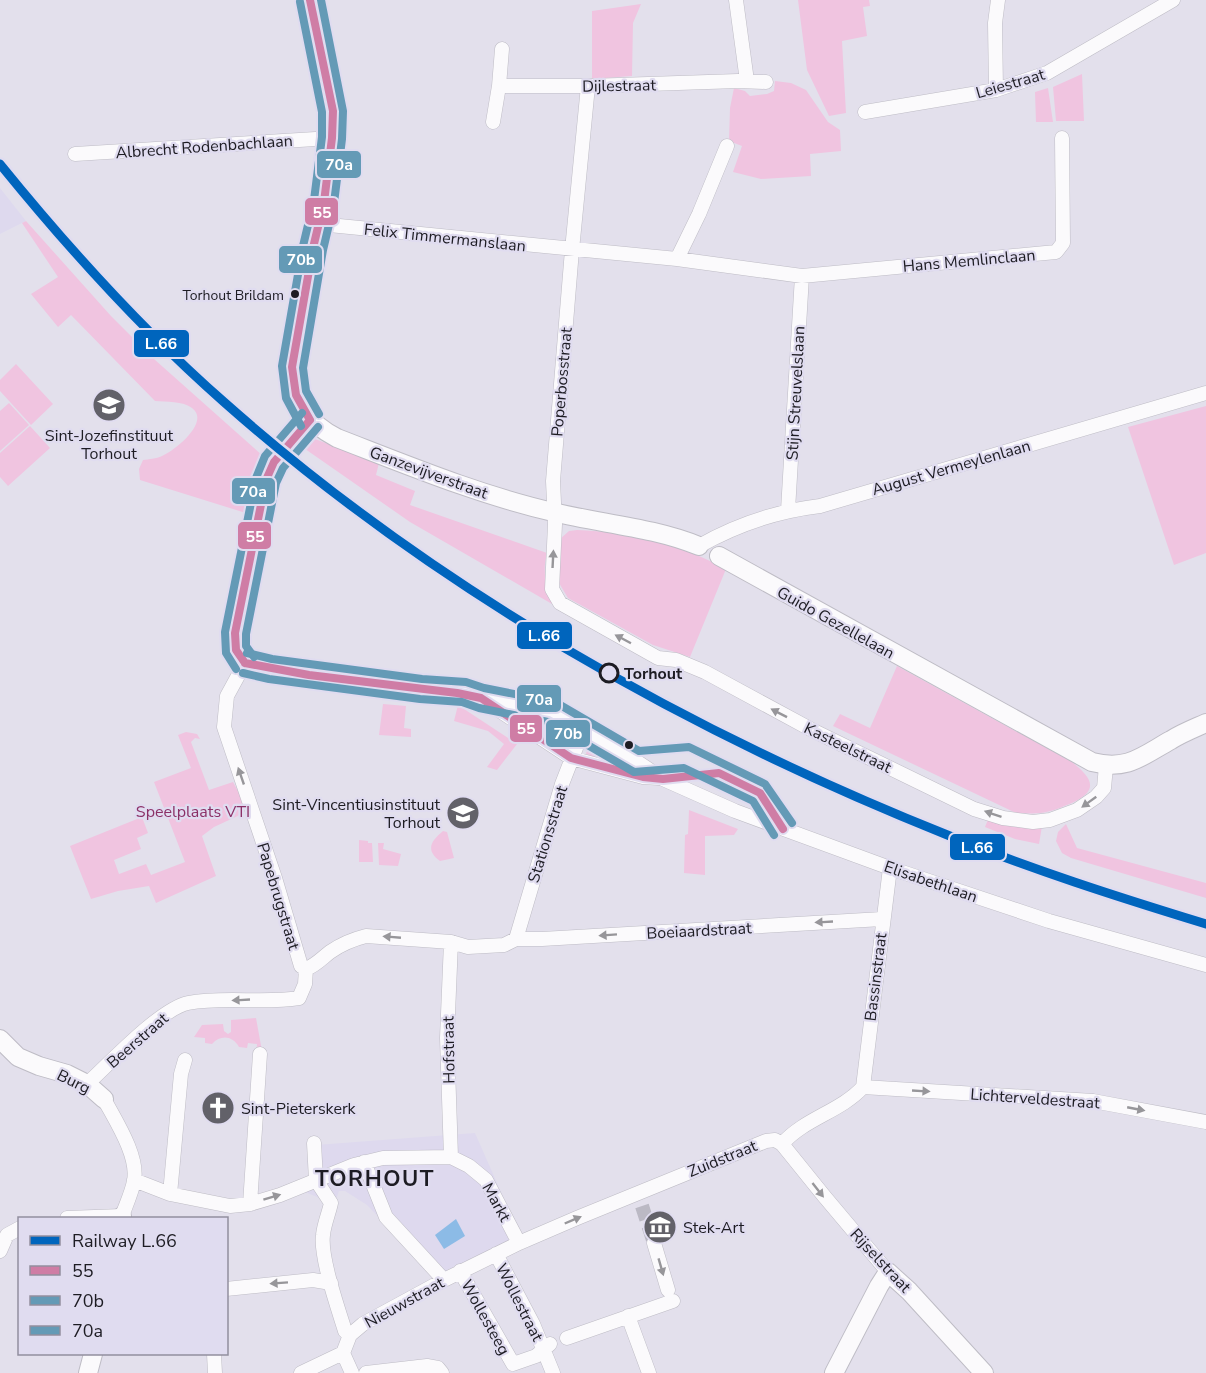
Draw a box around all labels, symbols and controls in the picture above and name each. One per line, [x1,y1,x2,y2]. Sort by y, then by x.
street label: Leiestraat [973,64,1048,104]
street label: Dijlestraat [582,74,657,98]
street label: Albrecht Rodenbachlaan [115,130,293,164]
line badge: 70a [316,150,362,179]
text: 70a [325,154,353,176]
line badge: 55 [304,197,339,226]
text: 55 [312,202,332,224]
street label: Felix Timmermanslaan [363,219,527,257]
street label: Hans Memlinclaan [902,244,1036,278]
line badge: 70b [278,245,323,274]
text: 70b [287,249,315,271]
place label: Torhout Brildam [182,286,284,305]
marker: Torhout Brildam [289,288,301,300]
street label: Stijn Streuvelslaan [781,325,811,461]
street label: Poperbosstraat [546,326,578,438]
line badge: L.66 [133,329,190,358]
text: L.66 [145,333,177,355]
school or university icon: Sint-Jozefinstituut Torhout [91,387,127,423]
place label: Sint-Jozefinstituut Torhout [45,425,174,465]
street label: August Vermeylenlaan [869,435,1033,501]
street label: Ganzevijverstraat [367,441,491,505]
line badge: 70a [231,477,276,505]
text: 70a [239,481,267,503]
line badge: 55 [237,521,272,550]
text: 55 [245,526,265,548]
one-way arrow [548,549,557,568]
street label: Guido Gezellelaan [773,581,898,664]
line badge: L.66 [516,621,573,650]
text: L.66 [528,625,560,647]
one-way arrow [614,634,631,644]
marker: Torhout [599,663,619,683]
place label: Torhout [624,663,683,685]
line badge: 70a [516,684,562,713]
text: 70a [525,689,553,711]
one-way arrow [771,708,788,718]
line badge: 55 [509,714,543,743]
street label: Kasteelstraat [800,717,895,779]
text: 55 [516,718,536,740]
line badge: 70b [545,719,591,748]
text: 70b [554,723,582,745]
unlabelled marker [623,739,635,751]
one-way arrow [235,767,245,785]
street label: Stationsstraat [523,783,573,885]
place label: Sint-Vincentiusinstituut Torhout [272,794,440,834]
school or university icon: Sint-Vincentiusinstituut Torhout [445,795,481,831]
one-way arrow [1081,796,1097,808]
park label: Speelplaats VTI [136,801,250,823]
one-way arrow [984,809,1002,819]
line badge: L.66 [949,833,1006,861]
text: L.66 [961,837,993,859]
street label: Papebrugstraat [251,840,305,953]
street label: Elisabethlaan [881,856,980,908]
street label: Boeiaardstraat [646,917,753,945]
one-way arrow [814,917,833,927]
one-way arrow [599,931,618,940]
street label: Bassinstraat [860,931,892,1023]
one-way arrow [383,932,402,942]
one-way arrow [231,995,250,1004]
street label: Beerstraat [102,1008,173,1074]
street label: Hofstraat [437,1016,461,1084]
street label: Burg [53,1064,94,1099]
street label: Lichterveldestraat [969,1084,1101,1115]
one-way arrow [912,1086,931,1095]
church icon: Sint-Pieterskerk [200,1090,236,1126]
place label: Sint-Pieterskerk [241,1098,357,1120]
one-way arrow [1127,1105,1146,1114]
street label: Zuidstraat [685,1135,761,1183]
district label: TORHOUT [315,1164,435,1194]
street label: Markt [476,1179,516,1226]
one-way arrow [812,1182,824,1197]
one-way arrow [263,1192,281,1201]
museum icon: Stek-Art [642,1209,678,1245]
one-way arrow [564,1215,582,1225]
legend [18,1217,228,1355]
place label: Stek-Art [683,1217,745,1239]
street label: Rijselstraat [845,1224,916,1298]
text: Railway L.66 [72,1229,177,1253]
one-way arrow [657,1258,666,1276]
text: 55 [72,1259,94,1283]
street label: Wollestraat [490,1260,548,1346]
street label: Nieuwstraat [361,1272,449,1334]
street label: Wollesteeg [455,1276,515,1359]
one-way arrow [269,1279,288,1288]
text: 70b [72,1289,104,1313]
text: 70a [72,1319,103,1343]

